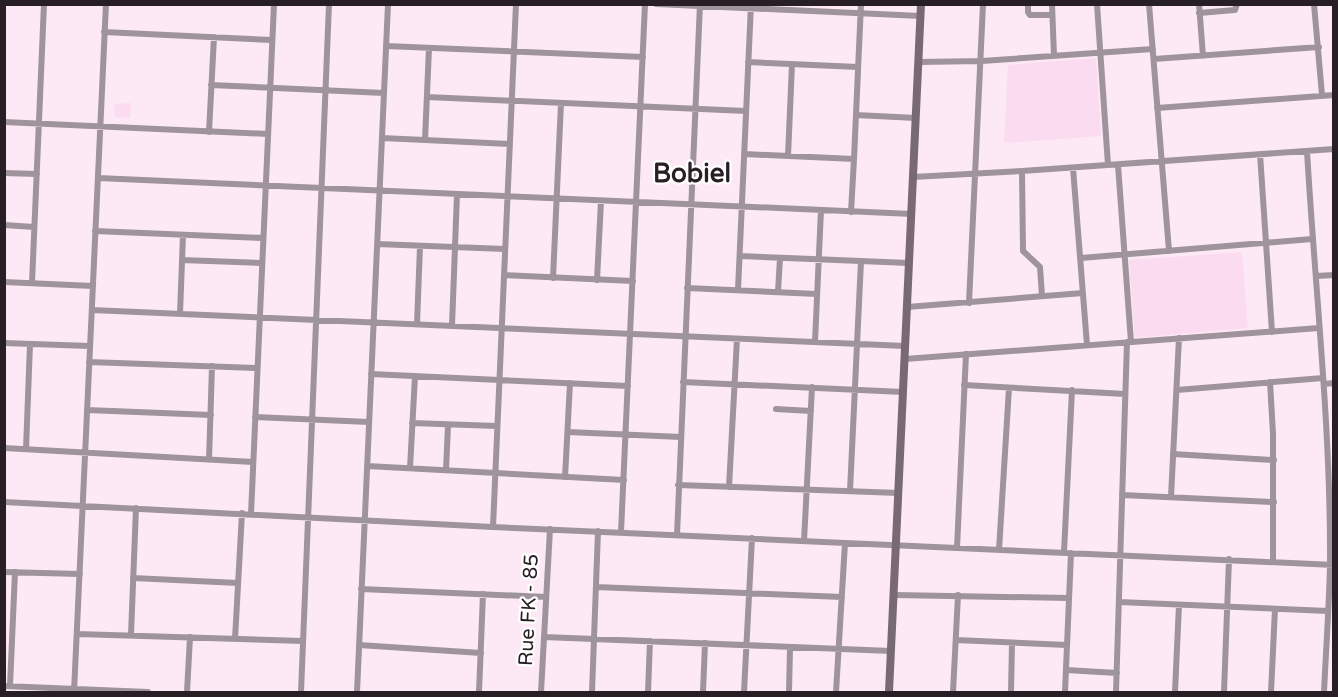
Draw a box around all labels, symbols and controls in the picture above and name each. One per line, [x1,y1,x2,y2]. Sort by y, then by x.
district label: Bobiel [653,158,731,189]
street label: Rue FK - 85 [514,553,544,667]

